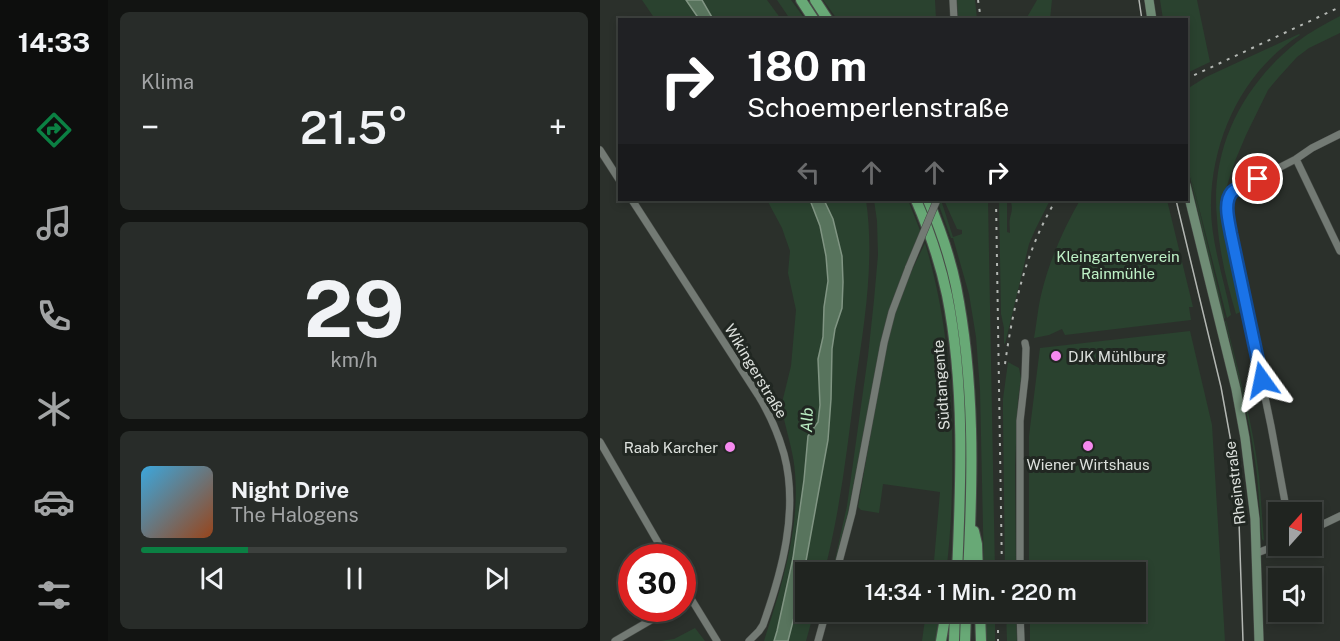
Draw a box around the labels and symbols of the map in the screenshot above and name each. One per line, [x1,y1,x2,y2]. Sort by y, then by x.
pin [1232,153,1283,204]
park label: Kleingartenverein Rainmühle [1056,248,1180,282]
street label: Wikingerstraße [721,321,791,421]
street label: Südtangente [929,339,953,431]
place label: DJK Mühlburg [1068,348,1166,365]
position arrow [1230,348,1294,412]
marker: DJK Mühlburg [1049,349,1063,363]
water label: Alb [797,407,817,433]
place label: Raab Karcher [624,439,718,456]
marker: Wiener Wirtshaus [1081,439,1095,453]
marker: Raab Karcher [723,440,737,454]
street label: Rheinstraße [1221,440,1249,526]
place label: Wiener Wirtshaus [1026,456,1150,473]
north arrow [1268,502,1322,556]
speed limit sign: 30 [618,544,696,622]

